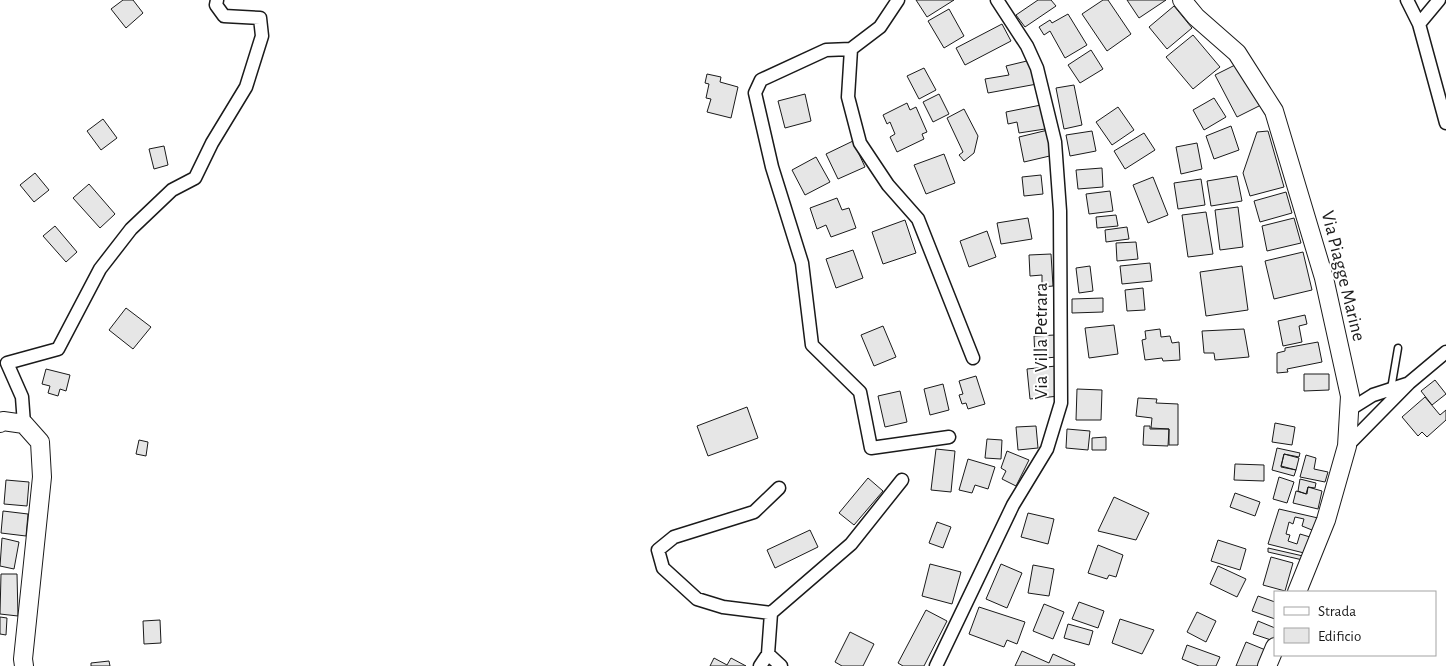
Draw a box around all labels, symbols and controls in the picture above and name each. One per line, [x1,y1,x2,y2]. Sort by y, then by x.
street label: Via Piagge Marine [1318,209,1368,343]
street label: Via Villa Petrara [1032,282,1051,400]
legend [1274,591,1436,656]
text: Strada [1318,604,1356,619]
text: Edificio [1318,629,1361,644]

